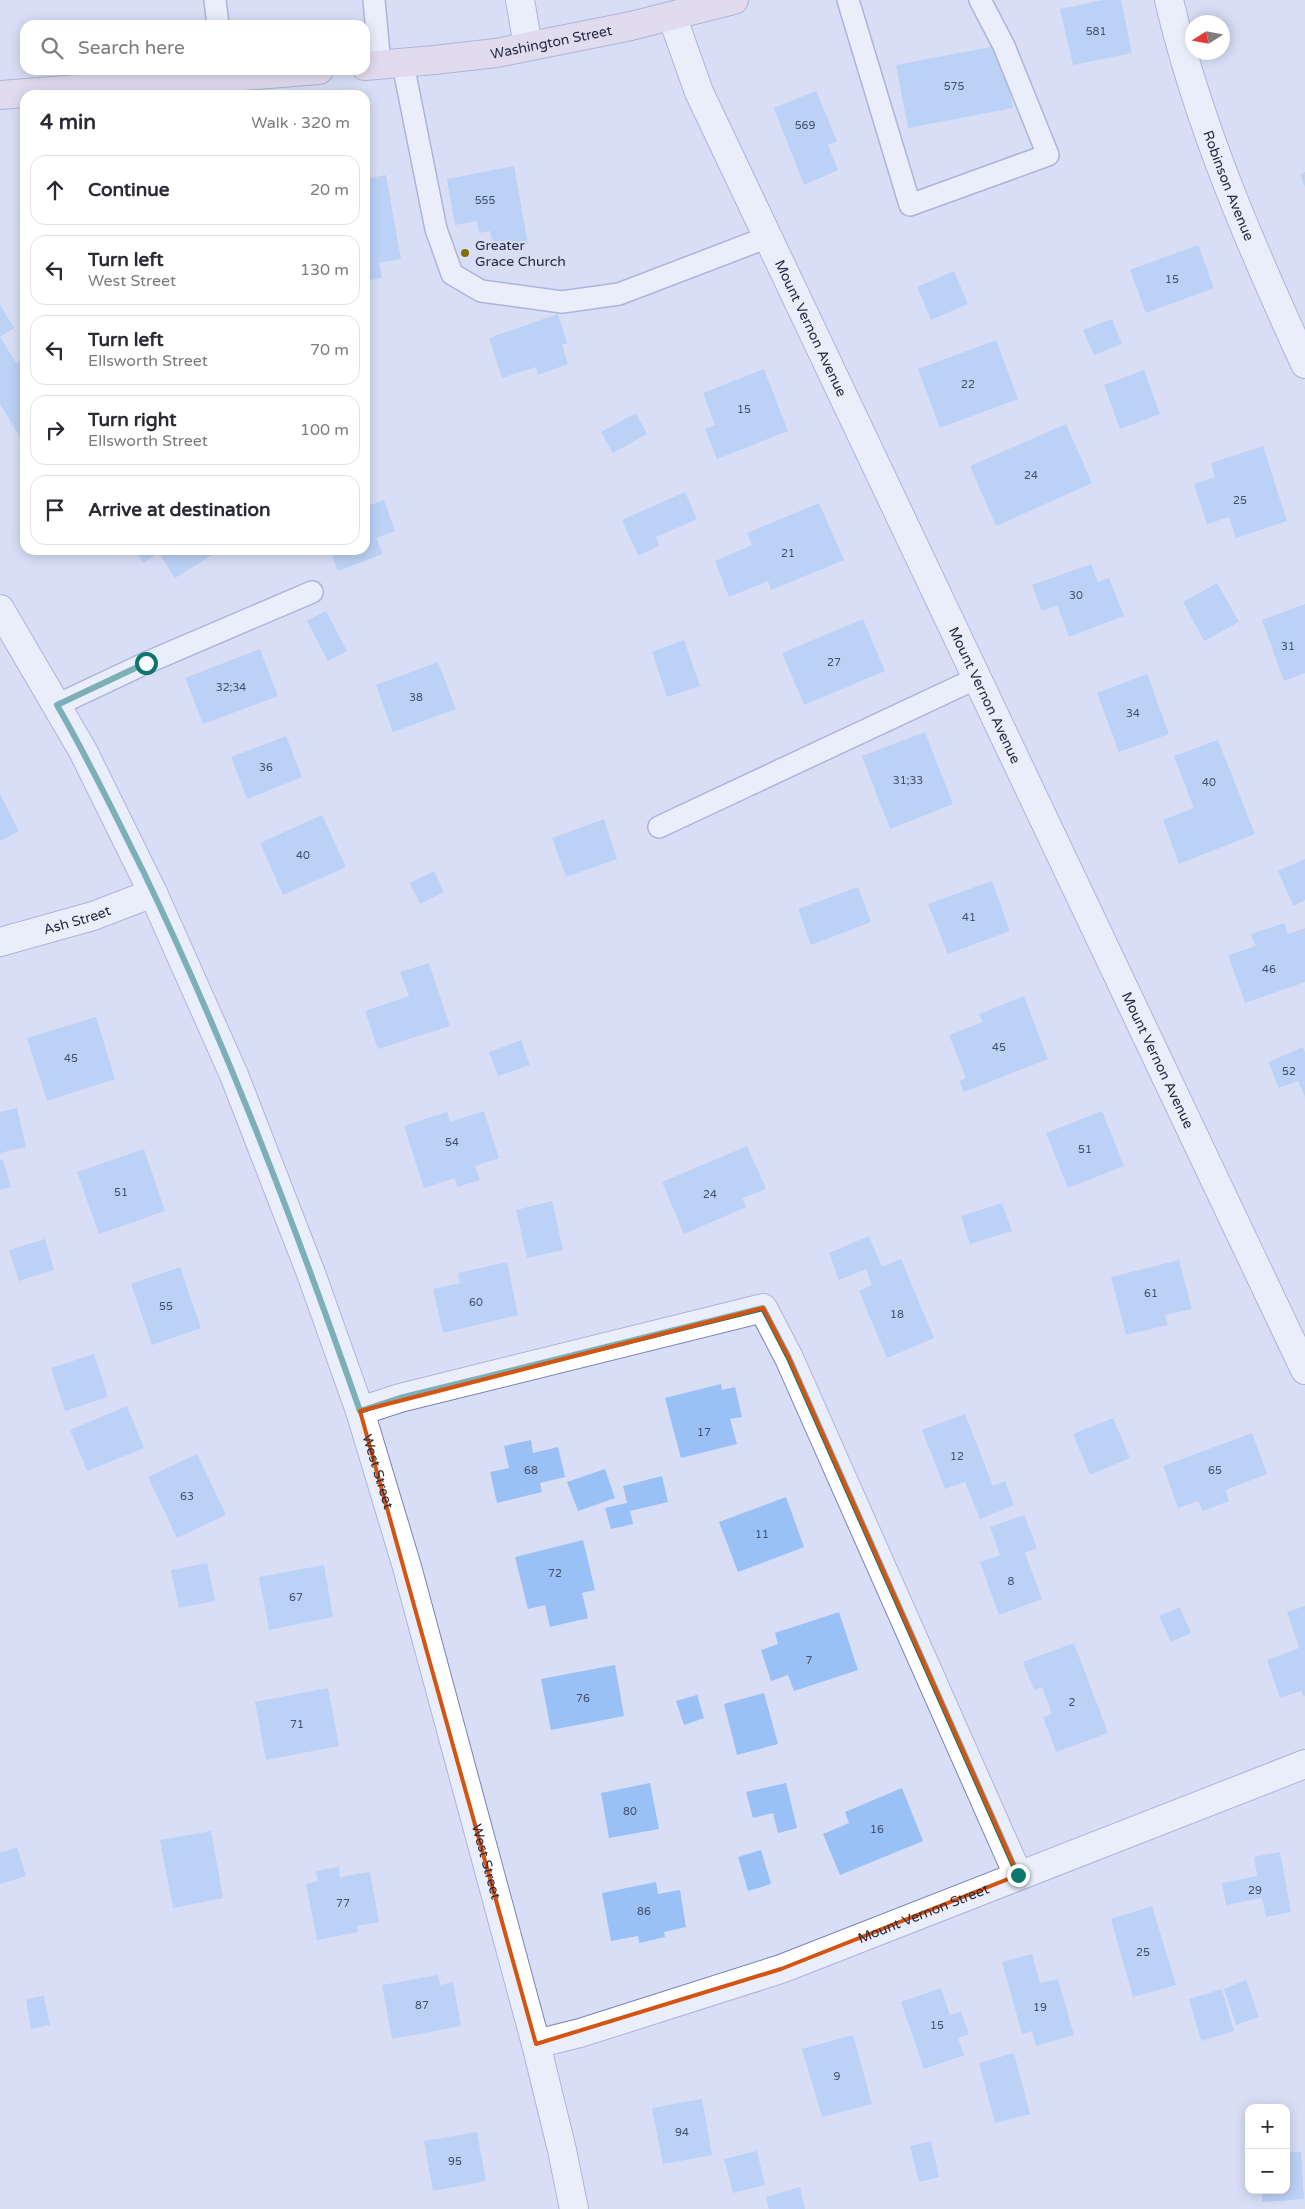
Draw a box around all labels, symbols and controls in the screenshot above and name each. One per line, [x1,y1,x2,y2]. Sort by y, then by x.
north arrow [1185,15,1230,60]
search box [20,20,370,75]
street label: Washington Street [489,21,614,62]
house number: 581 [1086,25,1106,38]
icon: search [38,34,66,62]
text: Search here [78,37,185,59]
house number: 575 [944,80,964,93]
text: 4 min [40,110,96,135]
text: Walk · 320 m [251,113,350,133]
house number: 569 [795,119,815,132]
street label: Robinson Avenue [1200,128,1258,243]
icon: ahead [41,176,69,204]
text: Continue [88,179,170,201]
text: 20 m [310,180,349,200]
house number: 555 [475,194,495,207]
place label: Greater Grace Church [475,237,566,270]
marker: Greater Grace Church [459,247,471,259]
text: Turn left [88,249,164,271]
icon: left [41,256,69,284]
street label: Mount Vernon Avenue [771,257,851,399]
text: 130 m [300,260,349,280]
text: West Street [88,271,176,291]
house number: 15 [1165,273,1179,286]
text: Turn left [88,329,164,351]
icon: left [41,336,69,364]
text: 70 m [310,340,349,360]
text: Ellsworth Street [88,351,208,371]
house number: 22 [961,378,975,391]
house number: 15 [737,403,751,416]
text: Turn right [88,409,176,431]
icon: right [41,416,69,444]
text: 100 m [300,420,349,440]
text: Ellsworth Street [88,431,208,451]
house number: 24 [1024,469,1038,482]
house number: 25 [1233,494,1247,507]
icon: arrive [41,496,69,524]
text: Arrive at destination [88,499,271,521]
house number: 21 [781,547,795,560]
house number: 30 [1069,589,1083,602]
street label: Mount Vernon Avenue [945,624,1025,766]
house number: 31 [1281,640,1295,653]
route start [135,652,158,675]
house number: 27 [827,656,841,669]
house number: 32;34 [216,681,246,694]
house number: 38 [409,691,423,704]
house number: 34 [1126,707,1140,720]
house number: 36 [259,761,273,774]
house number: 31;33 [893,774,923,787]
house number: 40 [1202,776,1216,789]
house number: 40 [296,849,310,862]
street label: Ash Street [41,901,114,938]
house number: 41 [962,911,976,924]
house number: 46 [1262,963,1276,976]
street label: Mount Vernon Avenue [1118,989,1198,1131]
house number: 45 [992,1041,1006,1054]
house number: 45 [64,1052,78,1065]
house number: 52 [1282,1065,1296,1078]
house number: 54 [445,1136,459,1149]
house number: 51 [1078,1143,1092,1156]
house number: 51 [114,1186,128,1199]
house number: 24 [703,1188,717,1201]
house number: 61 [1144,1287,1158,1300]
house number: 60 [469,1296,483,1309]
house number: 55 [159,1300,173,1313]
house number: 18 [890,1308,904,1321]
house number: 17 [697,1426,711,1439]
street label: West Street [359,1432,398,1511]
house number: 12 [950,1450,964,1463]
house number: 68 [524,1464,538,1477]
house number: 65 [1208,1464,1222,1477]
house number: 63 [180,1490,194,1503]
house number: 11 [755,1528,769,1541]
house number: 72 [548,1567,562,1580]
house number: 8 [1008,1575,1015,1588]
house number: 67 [289,1591,303,1604]
house number: 7 [806,1654,813,1667]
house number: 76 [576,1692,590,1705]
house number: 2 [1069,1696,1076,1709]
house number: 71 [290,1718,304,1731]
house number: 80 [623,1805,637,1818]
street label: West Street [468,1822,505,1902]
house number: 16 [870,1823,884,1836]
route end [1007,1864,1030,1887]
street label: Mount Vernon Street [855,1880,992,1947]
house number: 29 [1248,1884,1262,1897]
house number: 77 [336,1897,350,1910]
house number: 86 [637,1905,651,1918]
house number: 25 [1136,1946,1150,1959]
house number: 87 [415,1999,429,2012]
house number: 19 [1033,2001,1047,2014]
house number: 15 [930,2019,944,2032]
house number: 9 [834,2070,841,2083]
map controls [1245,2104,1290,2194]
button: + [1245,2104,1290,2149]
house number: 94 [675,2126,689,2139]
button: − [1245,2149,1290,2194]
house number: 95 [448,2155,462,2168]

